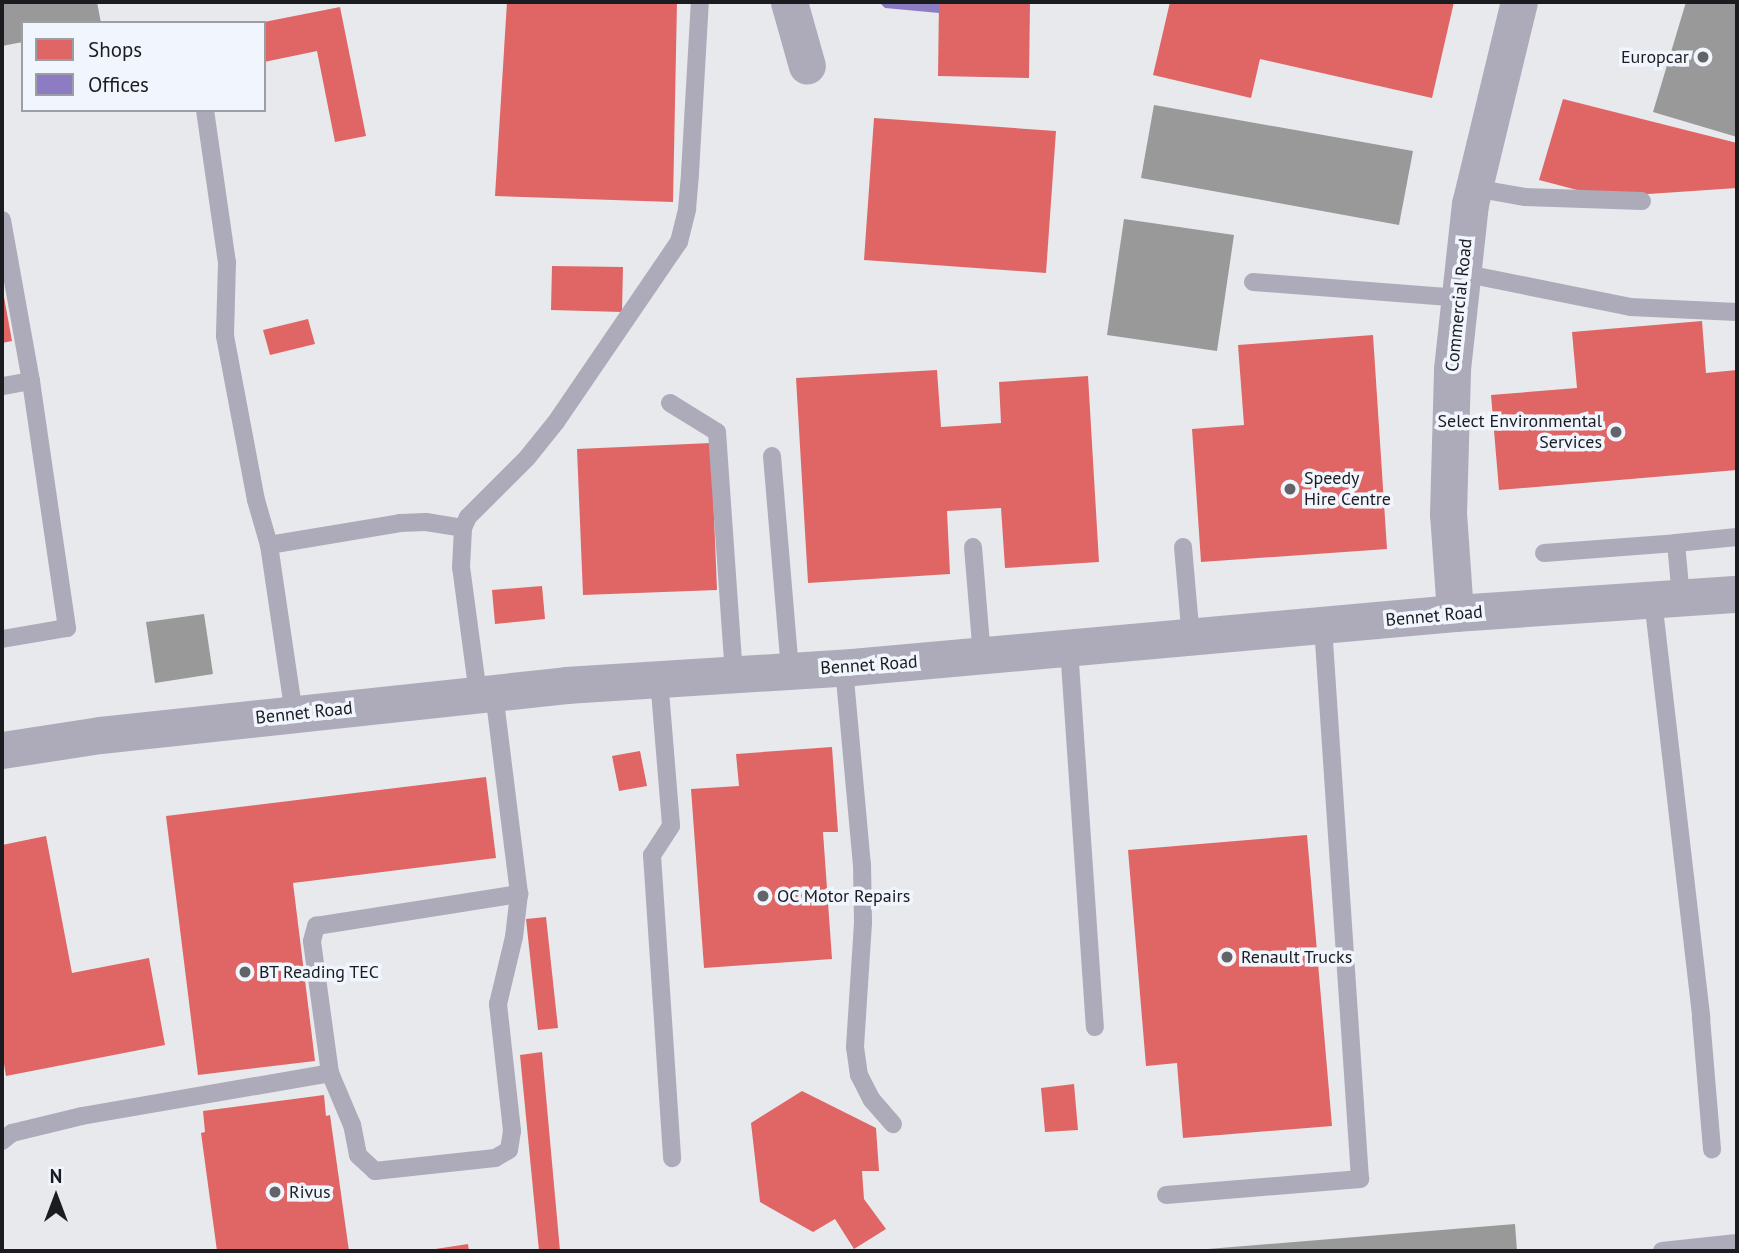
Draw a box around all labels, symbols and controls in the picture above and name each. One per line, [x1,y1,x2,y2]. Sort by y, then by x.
legend [21,21,266,112]
text: Shops [88,36,142,63]
place label: Europcar [1621,46,1689,68]
marker: Europcar [1695,49,1711,65]
text: Offices [88,71,149,98]
street label: Commercial Road [1441,237,1477,373]
place label: Select Environmental Services [1438,411,1602,453]
marker: Select Environmental Services [1608,424,1624,440]
place label: Speedy Hire Centre [1304,468,1391,510]
marker: Speedy Hire Centre [1282,481,1298,497]
street label: Bennet Road [1384,601,1484,631]
street label: Bennet Road [820,651,918,679]
street label: Bennet Road [254,697,354,729]
place label: OC Motor Repairs [777,885,911,907]
marker: OC Motor Repairs [755,888,771,904]
place label: Renault Trucks [1241,946,1353,968]
marker: Renault Trucks [1219,949,1235,965]
place label: BT Reading TEC [259,961,380,983]
marker: BT Reading TEC [237,964,253,980]
north arrow [21,1162,91,1232]
text: N [50,1164,62,1188]
place label: Rivus [289,1181,330,1203]
marker: Rivus [267,1184,283,1200]

